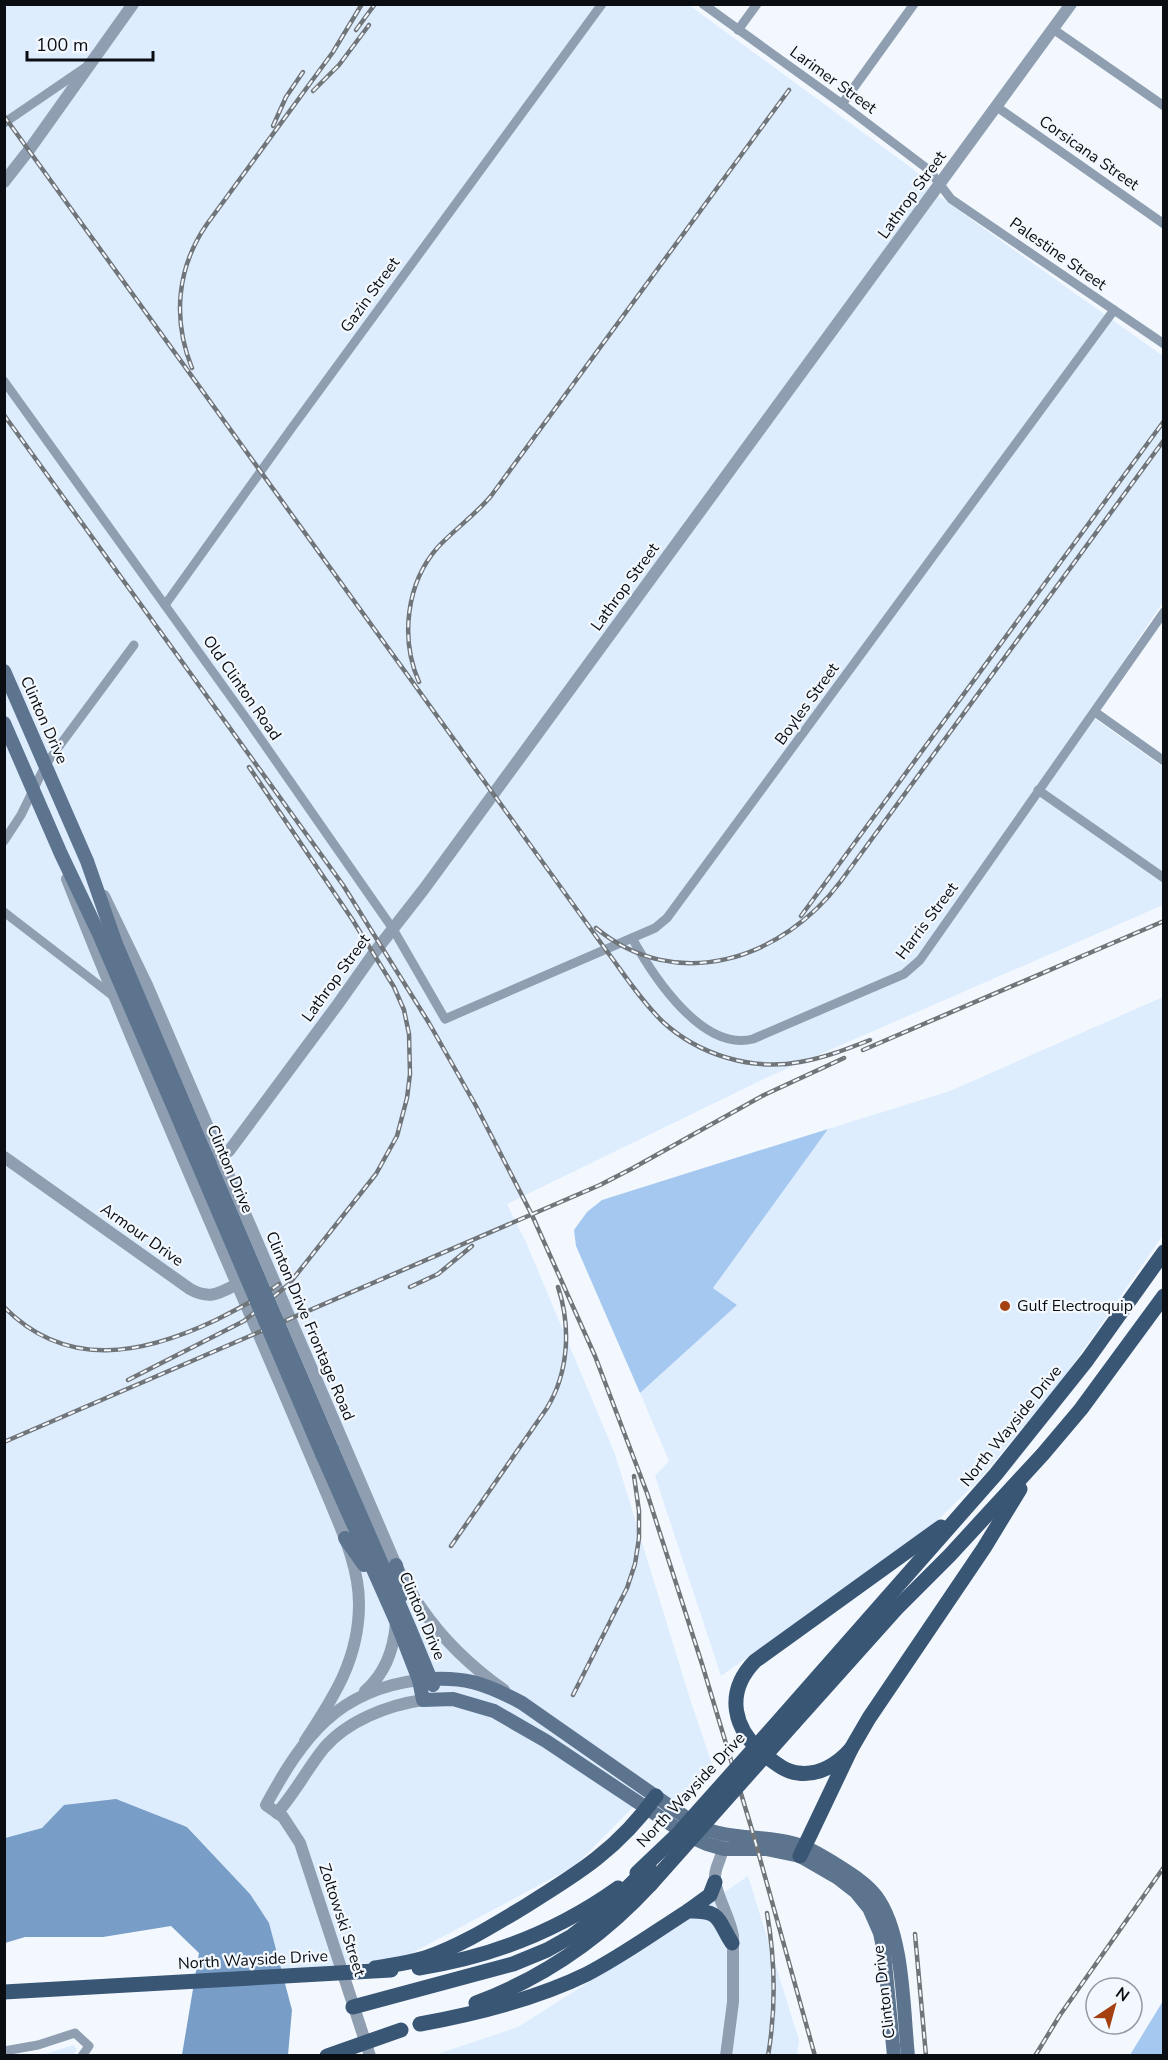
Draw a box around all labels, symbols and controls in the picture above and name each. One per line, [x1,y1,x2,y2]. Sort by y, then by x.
scale bar [27,24,153,62]
text: 100 m [36,33,88,57]
street label: Larimer Street [785,41,881,119]
street label: Corsicana Street [1035,110,1144,196]
street label: Lathrop Street [873,146,952,243]
street label: Palestine Street [1005,212,1111,296]
street label: Gazin Street [335,253,405,337]
street label: Lathrop Street [586,538,665,635]
street label: Old Clinton Road [198,631,286,745]
street label: Boyles Street [770,658,844,749]
street label: Clinton Drive [15,673,73,767]
street label: Harris Street [891,878,963,964]
street label: Lathrop Street [297,929,376,1026]
street label: Clinton Drive [202,1121,258,1217]
street label: Armour Drive [96,1198,188,1272]
street label: Clinton Drive Frontage Road [260,1228,360,1424]
place label: Gulf Electroquip [1017,1295,1133,1317]
marker: Gulf Electroquip [998,1299,1012,1313]
street label: North Wayside Drive [955,1361,1067,1491]
street label: Clinton Drive [394,1568,450,1664]
street label: North Wayside Drive [632,1728,750,1852]
street label: Zoltowski Street [313,1861,371,1980]
street label: Clinton Drive [867,1944,901,2040]
street label: North Wayside Drive [177,1945,329,1975]
north arrow [1084,1976,1144,2036]
text: N [1111,1982,1134,2007]

